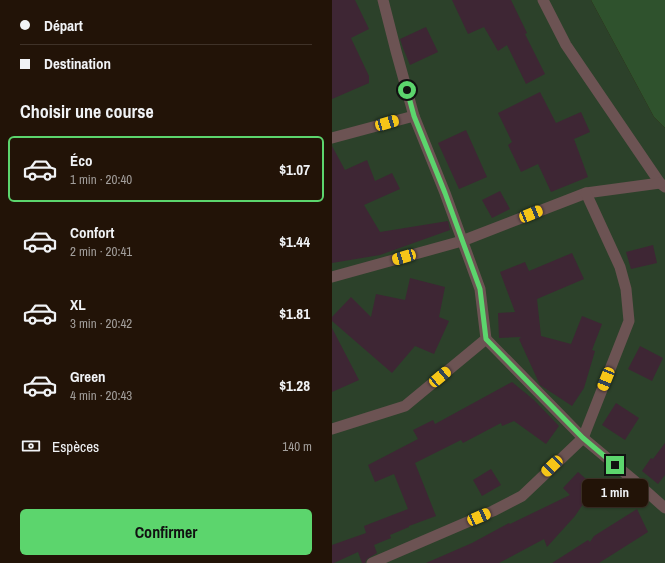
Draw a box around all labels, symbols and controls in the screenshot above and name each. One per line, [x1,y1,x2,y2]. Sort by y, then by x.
text: Départ [44,15,83,36]
text: Destination [44,53,111,74]
route start [398,81,416,99]
text: Choisir une course [20,99,154,124]
car [374,114,400,132]
text: Éco [70,150,93,171]
icon: car [22,151,58,187]
text: $1.07 [279,159,310,180]
text: 1 min · 20:40 [70,171,132,188]
car [518,204,544,224]
text: Confort [70,222,114,243]
icon: car [22,223,58,259]
text: $1.44 [279,231,310,252]
text: 2 min · 20:41 [70,243,132,260]
car [391,248,417,266]
text: XL [70,294,86,315]
icon: car [22,295,58,331]
text: $1.81 [279,303,310,324]
text: 3 min · 20:42 [70,315,132,332]
car [427,365,453,389]
text: Green [70,366,106,387]
car [596,366,616,392]
icon: car [22,367,58,403]
text: $1.28 [279,375,310,396]
text: 4 min · 20:43 [70,387,132,404]
icon: cash [20,435,42,457]
text: Espèces [52,436,99,457]
text: 140 m [282,438,312,455]
car [539,453,565,479]
route end [606,456,624,474]
callout: 1 min [582,479,648,507]
text: 1 min [601,484,629,501]
car [466,507,492,527]
button: Confirmer [20,509,312,555]

